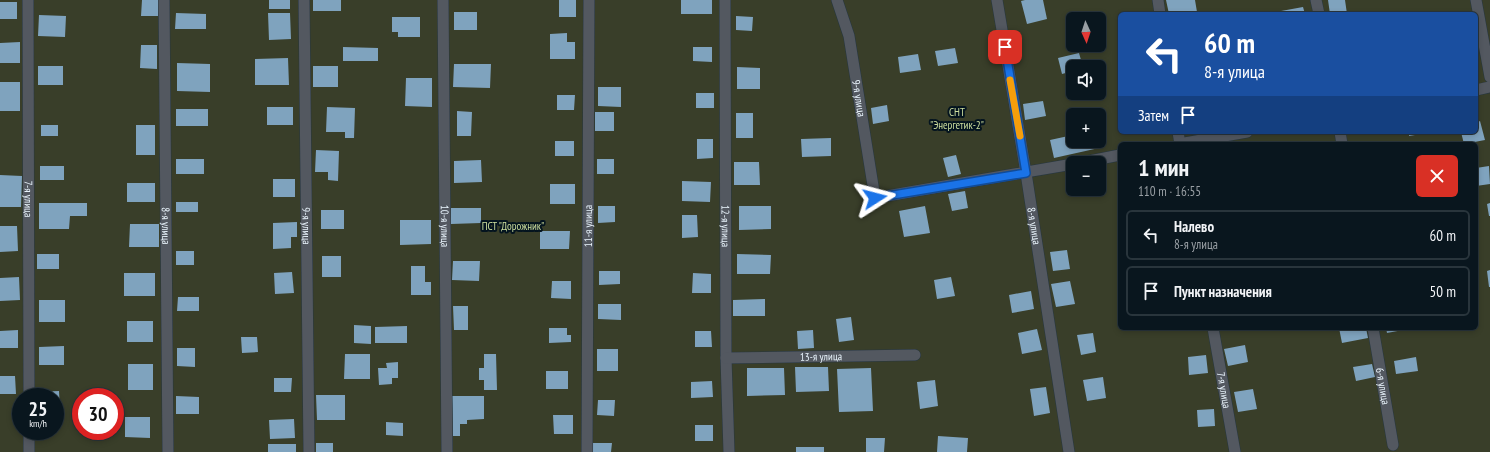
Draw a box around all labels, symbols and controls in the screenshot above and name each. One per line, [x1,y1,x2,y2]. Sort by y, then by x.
north arrow [1066,12,1106,52]
map controls [1066,12,1106,196]
text: 60 m [1204,24,1255,61]
icon: left [1138,28,1190,80]
pin [988,30,1022,64]
icon: arrive [994,36,1016,58]
button: sound [1066,60,1106,100]
text: 8-я улица [1204,60,1265,83]
street label: 9-я улица [849,79,869,118]
icon: arrive [1177,104,1199,126]
park label: СHТ "Энергетик-2" [930,105,984,132]
text: Затем [1138,106,1169,125]
button: + [1066,108,1106,148]
text: 1 мин [1138,152,1189,183]
button: close [1416,155,1458,197]
button: − [1066,156,1106,196]
position arrow [854,177,896,219]
street label: 7-я улица [21,181,36,217]
text: 110 m · 16:55 [1138,183,1201,200]
street label: 10-я улица [438,205,452,247]
street label: 11-я улица [581,205,595,247]
street label: 12-я улица [719,205,733,247]
street label: 8-я улица [1024,206,1044,245]
street label: 8-я улица [159,207,173,245]
street label: 9-я улица [299,207,314,245]
text: Налево [1174,217,1214,236]
park label: ПСТ "Дорожник" [482,219,544,233]
icon: left [1140,224,1162,246]
text: 60 m [1430,226,1456,245]
text: 8-я улица [1174,236,1218,253]
icon: arrive [1140,280,1162,302]
text: Пункт назначения [1174,282,1272,301]
text: 50 m [1430,282,1456,301]
street label: 13-я улица [800,349,842,364]
street label: 6-я улица [1373,367,1393,406]
street label: 7-я улица [1214,371,1234,409]
speed limit sign: 30 [72,388,124,440]
text: 25 [28,396,48,422]
text: km/h [29,417,47,430]

